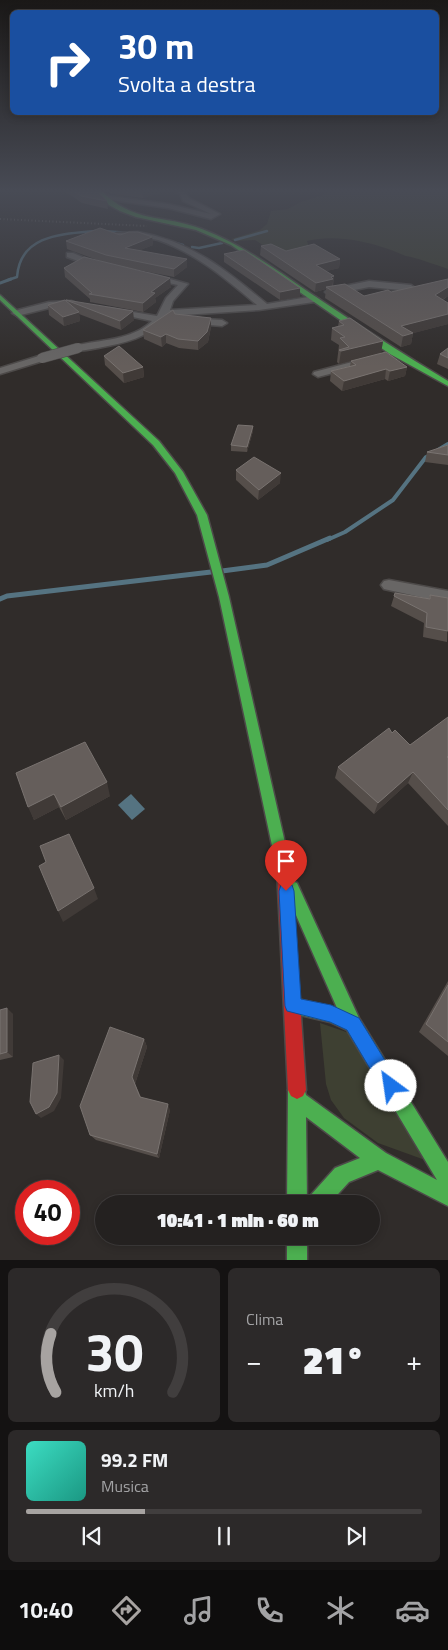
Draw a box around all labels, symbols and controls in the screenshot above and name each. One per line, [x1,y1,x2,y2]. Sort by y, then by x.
text: 30 m [118,19,194,73]
icon: right [35,30,100,95]
text: Svolta a destra [118,67,256,101]
pin [265,840,307,891]
icon: arrive [272,847,300,875]
position arrow [364,1059,416,1111]
speed limit sign: 40 [15,1180,80,1245]
text: 10:41 · 1 min · 60 m [156,1205,319,1234]
text: Clima [246,1307,283,1331]
text: 30 [85,1312,143,1391]
text: 21° [303,1331,365,1389]
text: − [246,1339,262,1382]
text: + [406,1339,422,1382]
text: km/h [94,1377,134,1404]
text: 99.2 FM [101,1445,168,1474]
text: Musica [101,1474,149,1498]
icon: previous [78,1522,106,1550]
icon: pause [210,1522,238,1550]
icon: next [342,1522,370,1550]
text: 10:40 [18,1593,73,1627]
icon: directions [109,1593,144,1628]
icon: music [181,1593,216,1628]
icon: phone [252,1593,287,1628]
icon: climate [323,1593,358,1628]
icon: car [395,1593,430,1628]

